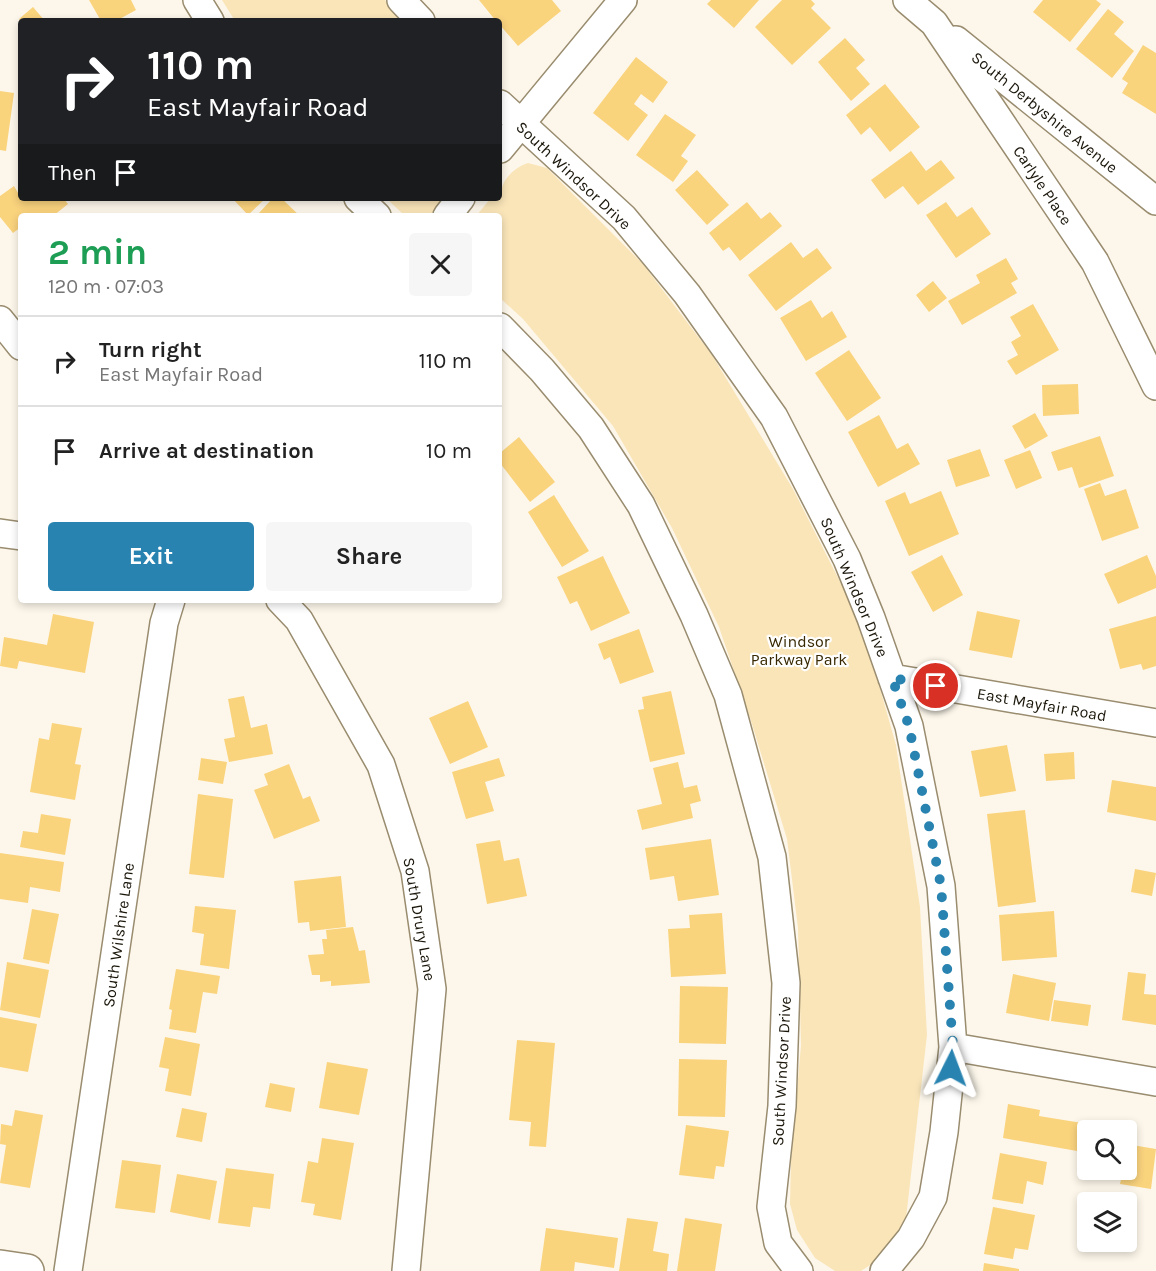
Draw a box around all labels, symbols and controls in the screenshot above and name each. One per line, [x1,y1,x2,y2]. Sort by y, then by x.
text: 110 m [147,40,254,90]
icon: right [48,42,126,120]
street label: South Derbyshire Avenue [968,48,1122,177]
text: East Mayfair Road [147,91,369,123]
street label: South Windsor Drive [512,117,635,233]
street label: Carlyle Place [1009,142,1076,229]
icon: arrive [109,156,142,189]
text: Then [48,160,97,186]
text: 2 min [48,231,147,273]
button: close [409,233,472,296]
text: 120 m · 07:03 [48,275,164,298]
text: Turn right [99,337,202,363]
icon: right [48,345,81,378]
text: 110 m [419,348,472,374]
text: East Mayfair Road [99,363,263,386]
icon: arrive [48,435,81,468]
text: Arrive at destination [99,438,314,464]
text: 10 m [426,438,472,464]
street label: South Windsor Drive [817,514,893,660]
button: Exit [48,522,254,591]
button: Share [266,522,472,591]
park label: Windsor Parkway Park [751,632,847,669]
pin [910,660,961,711]
icon: arrive [919,669,952,702]
street label: East Mayfair Road [976,684,1108,725]
street label: South Drury Lane [399,856,440,982]
street label: South Wilshire Lane [99,861,138,1009]
street label: South Windsor Drive [768,996,795,1146]
position arrow [919,1036,983,1100]
map controls [1077,1120,1137,1252]
button: search [1077,1120,1137,1180]
button: layers [1077,1192,1137,1252]

